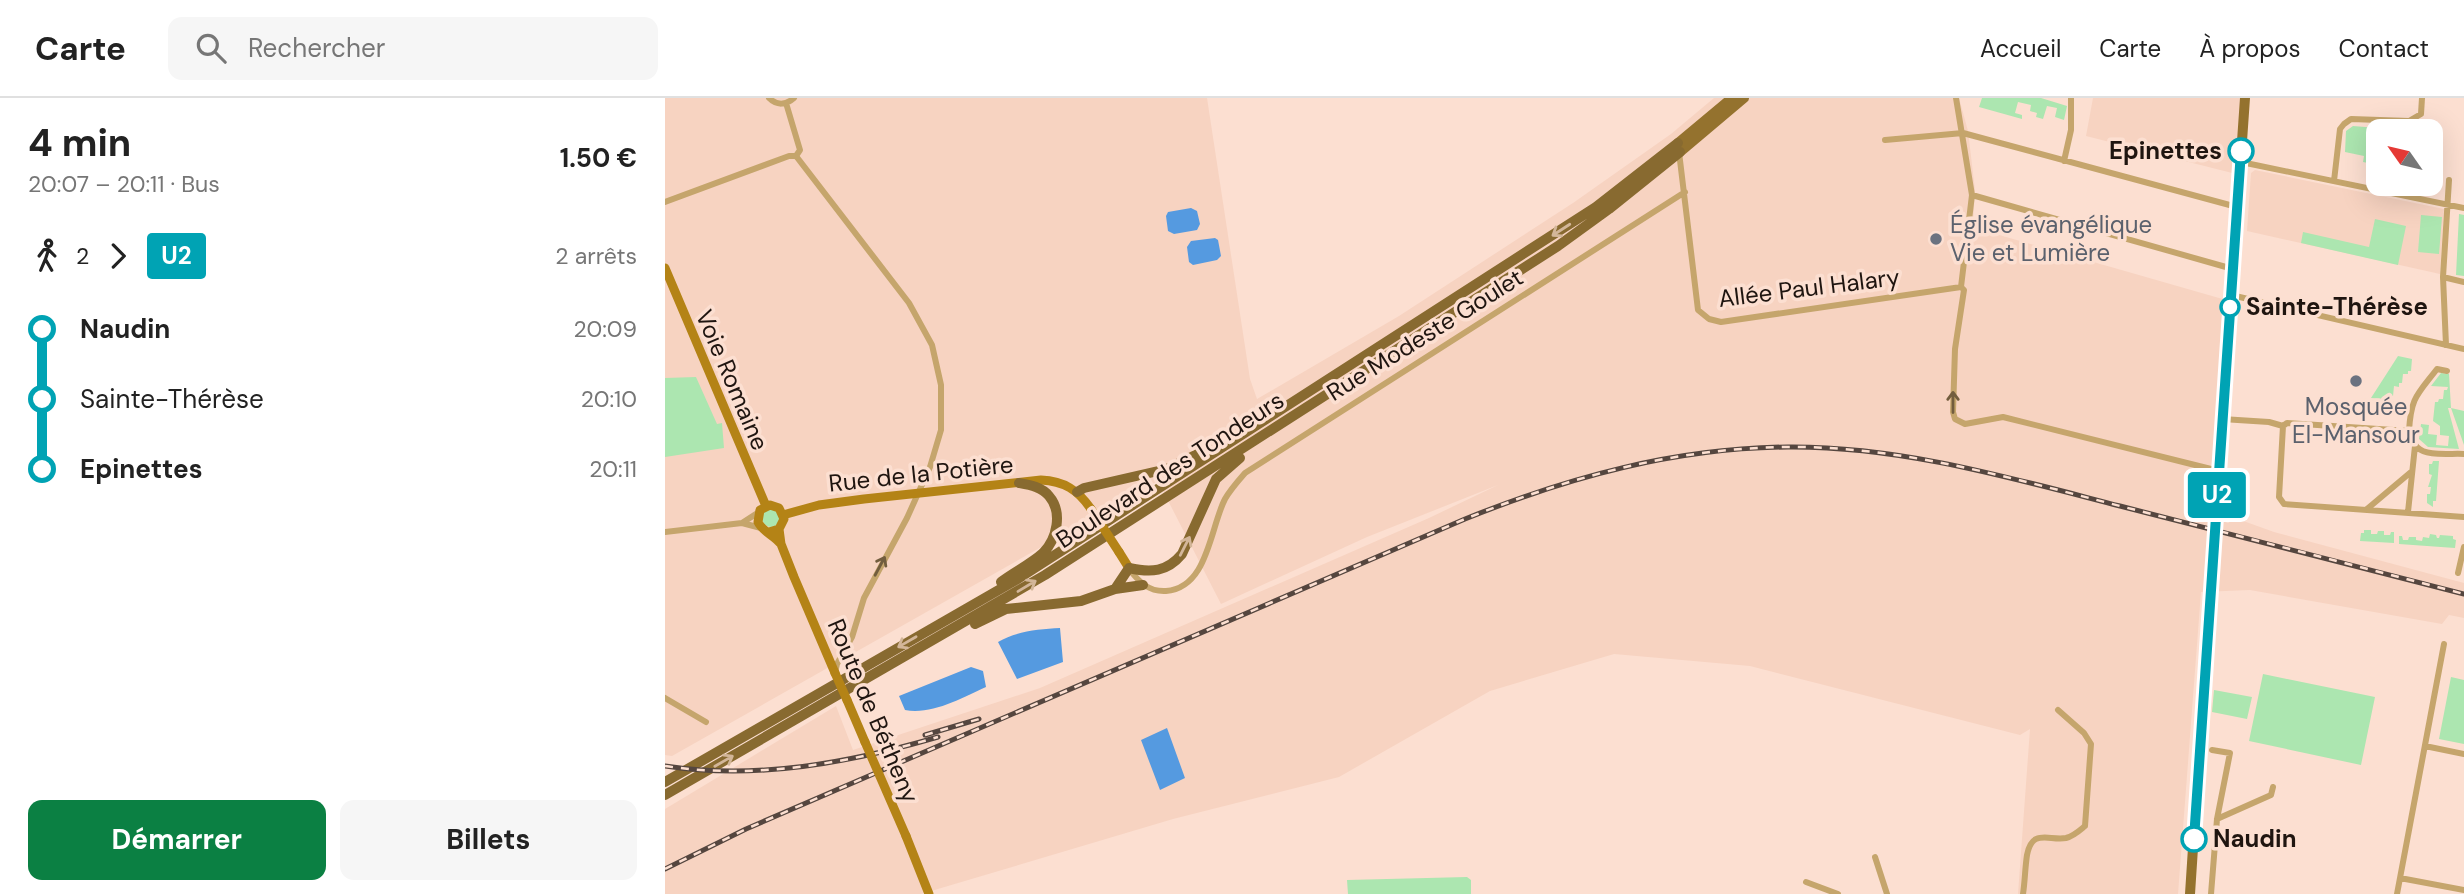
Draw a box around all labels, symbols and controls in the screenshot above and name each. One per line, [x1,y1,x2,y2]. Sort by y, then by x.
search box [168,17,658,80]
text: Carte [35,27,126,70]
icon: search [192,29,230,67]
text: Rechercher [248,31,385,65]
text: Accueil [1980,33,2061,64]
text: Carte [2099,33,2161,64]
text: À propos [2199,33,2301,64]
text: Contact [2339,33,2429,64]
text: 4 min [28,118,131,168]
north arrow [2366,119,2443,196]
map controls [2366,119,2443,196]
place label: Epinettes [2109,135,2222,166]
marker: Epinettes [2228,138,2254,164]
text: 1.50 € [560,141,637,175]
text: 20:07 – 20:11 · Bus [28,169,220,199]
place label: Église évangélique Vie et Lumière [1950,209,2152,268]
one-way arrow [1552,223,1572,237]
marker: Église évangélique Vie et Lumière [1928,231,1944,247]
icon: walk [28,237,66,275]
icon: forward [99,237,137,275]
text: U2 [161,240,192,271]
text: 2 [76,241,89,271]
text: 2 arrêts [555,241,637,271]
street label: Allée Paul Halary [1717,261,1901,314]
street label: Rue Modeste Goulet [1321,262,1529,408]
place label: Sainte-Thérèse [2246,291,2428,322]
marker: Sainte-Thérèse [2220,297,2240,317]
street label: Voie Romaine [689,305,776,455]
text: Naudin [80,312,170,346]
text: 20:09 [573,314,637,344]
marker: Mosquée El-Mansour [2348,373,2364,389]
text: Sainte-Thérèse [80,382,264,416]
text: 20:10 [581,384,637,414]
street label: Boulevard des Tondeurs [1050,384,1290,555]
one-way arrow [1947,391,1960,414]
place label: Mosquée El-Mansour [2292,391,2420,450]
street label: Rue de la Potière [827,448,1015,499]
text: Epinettes [80,452,203,486]
text: 20:11 [589,454,637,484]
line badge: U2 [2185,472,2249,518]
text: U2 [2202,479,2232,510]
one-way arrow [1179,536,1193,557]
one-way arrow [874,556,888,577]
one-way arrow [1016,579,1037,592]
street label: Route de Bétheny [821,614,926,808]
one-way arrow [897,636,918,649]
one-way arrow [714,754,734,768]
button: Démarrer [28,800,326,880]
button: Billets [340,800,637,880]
place label: Naudin [2213,823,2296,854]
marker: Naudin [2181,826,2207,852]

